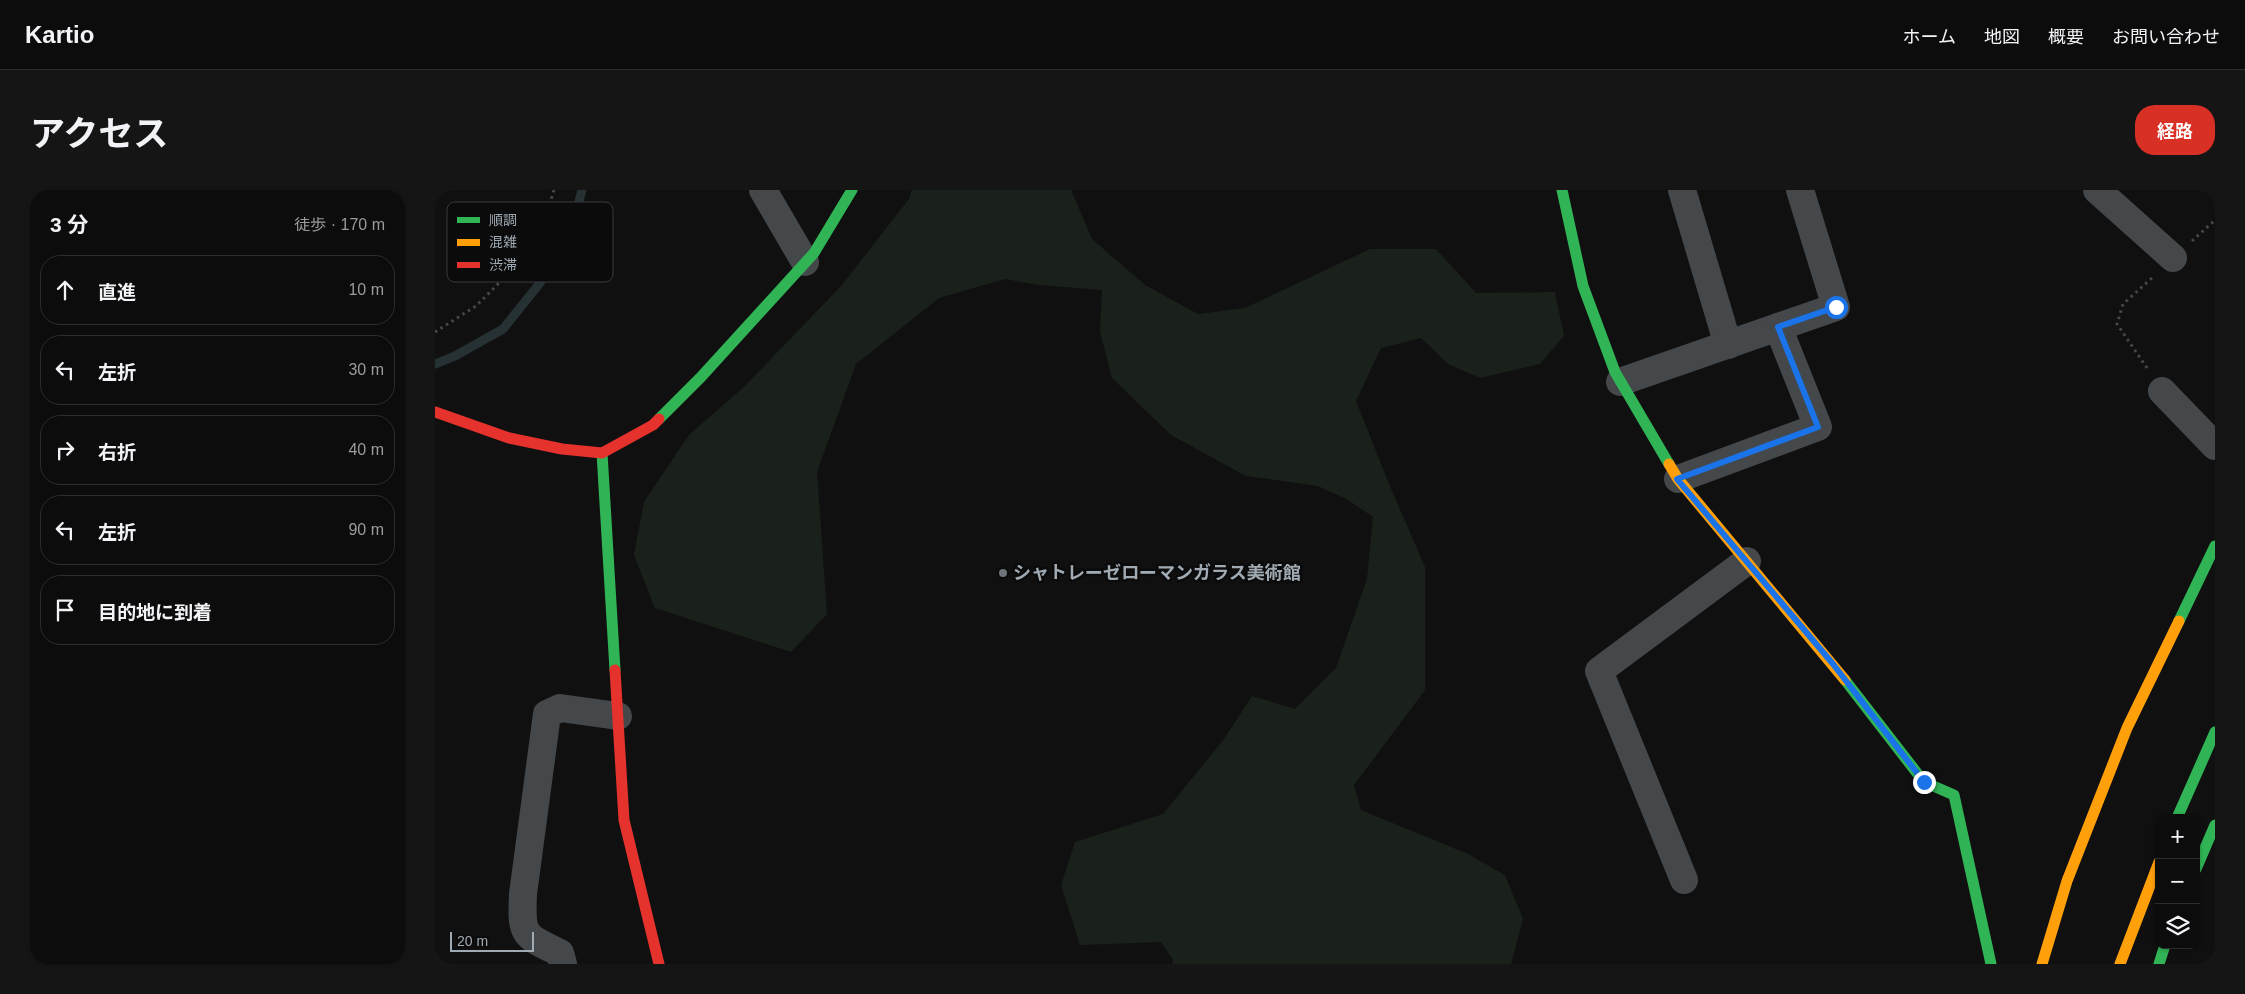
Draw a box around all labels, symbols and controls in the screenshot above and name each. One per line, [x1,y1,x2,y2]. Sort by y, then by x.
text: Kartio [25,21,94,48]
text: ホーム [1903,27,1956,47]
text: 地図 [1984,27,2020,47]
text: 概要 [2048,27,2084,47]
text: お問い合わせ [2112,27,2220,47]
button: 経路 [2135,105,2215,155]
text: アクセス [30,114,168,153]
legend [447,202,613,282]
text: 順調 [489,212,517,228]
text: 3 分 [50,213,89,236]
text: 徒歩 · 170 m [294,216,385,233]
text: 混雑 [489,234,517,250]
text: 渋滞 [489,257,517,273]
icon: ahead [51,276,79,304]
text: 10 m [348,281,384,298]
text: 直進 [98,282,136,303]
route start [1825,296,1848,319]
icon: left [51,356,79,384]
text: 30 m [348,361,384,378]
text: 左折 [98,362,136,383]
icon: right [51,436,79,464]
text: 40 m [348,441,384,458]
text: 右折 [98,442,136,463]
icon: left [51,516,79,544]
text: 90 m [348,521,384,538]
text: 左折 [98,522,136,543]
place label: シャトレーゼローマンガラス美術館 [1013,563,1301,583]
marker: シャトレーゼローマンガラス美術館 [997,567,1009,579]
icon: arrive [51,596,79,624]
text: 目的地に到着 [98,602,212,623]
route end [1913,771,1936,794]
map controls [2155,814,2200,949]
button: + [2155,814,2200,859]
button: − [2155,859,2200,904]
button: layers [2155,904,2200,949]
scale bar [450,929,534,952]
text: 20 m [457,933,488,949]

